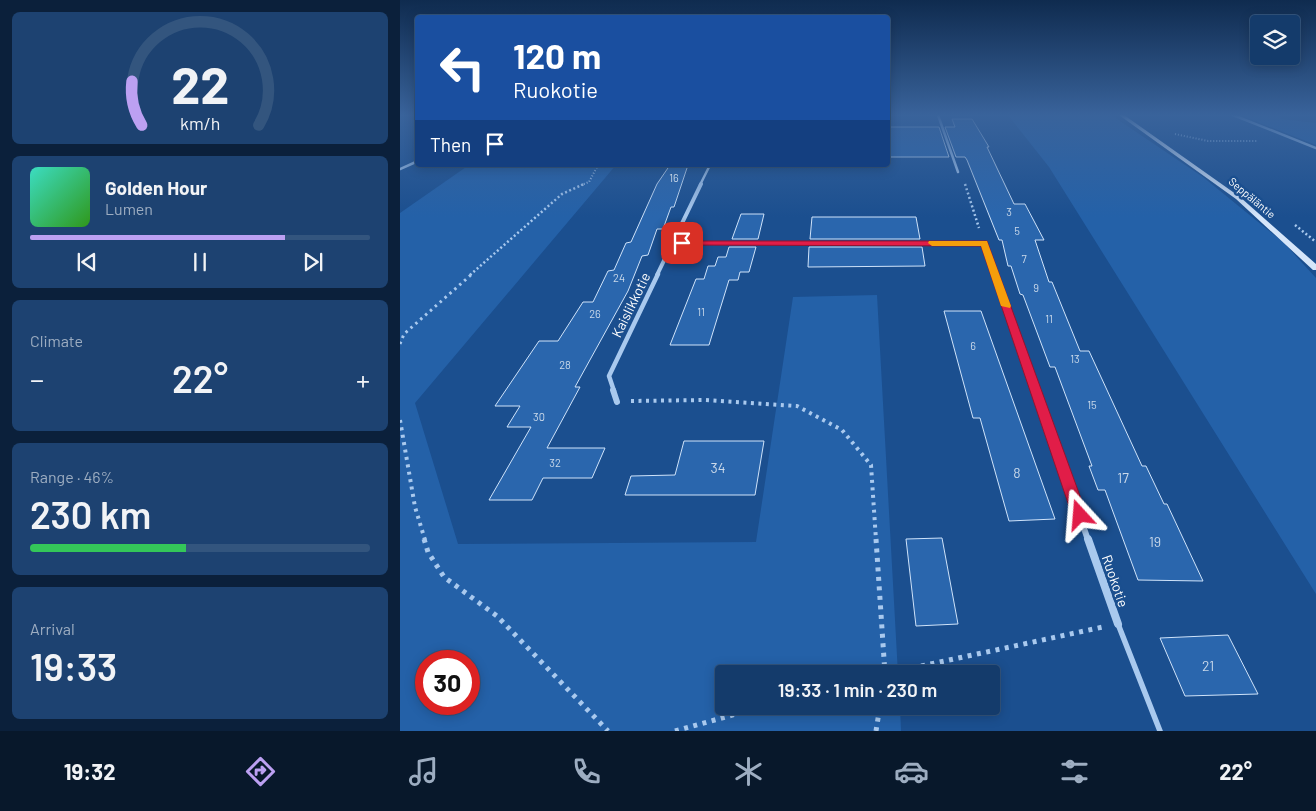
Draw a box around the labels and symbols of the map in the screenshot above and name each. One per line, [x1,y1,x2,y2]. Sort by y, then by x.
house number: 16 [669,171,679,184]
street label: Seppäläntie [1226,174,1278,221]
house number: 3 [1006,205,1012,218]
pin [661,222,703,264]
house number: 5 [1014,224,1020,237]
house number: 7 [1021,252,1027,265]
street label: Kaislikkotie [608,269,654,340]
house number: 24 [613,271,625,284]
house number: 9 [1033,281,1039,294]
house number: 11 [697,305,705,318]
house number: 26 [589,307,601,320]
house number: 11 [1045,312,1053,325]
house number: 6 [970,339,976,352]
house number: 13 [1070,352,1080,365]
house number: 28 [559,358,571,371]
house number: 15 [1087,398,1097,411]
house number: 30 [533,410,545,423]
house number: 32 [549,456,561,469]
house number: 34 [711,459,725,476]
house number: 8 [1013,464,1021,481]
house number: 17 [1117,469,1129,486]
position arrow [1053,488,1105,540]
house number: 19 [1149,533,1161,550]
street label: Ruokotie [1099,552,1132,609]
speed limit sign: 30 [415,650,480,715]
house number: 21 [1202,657,1214,674]

